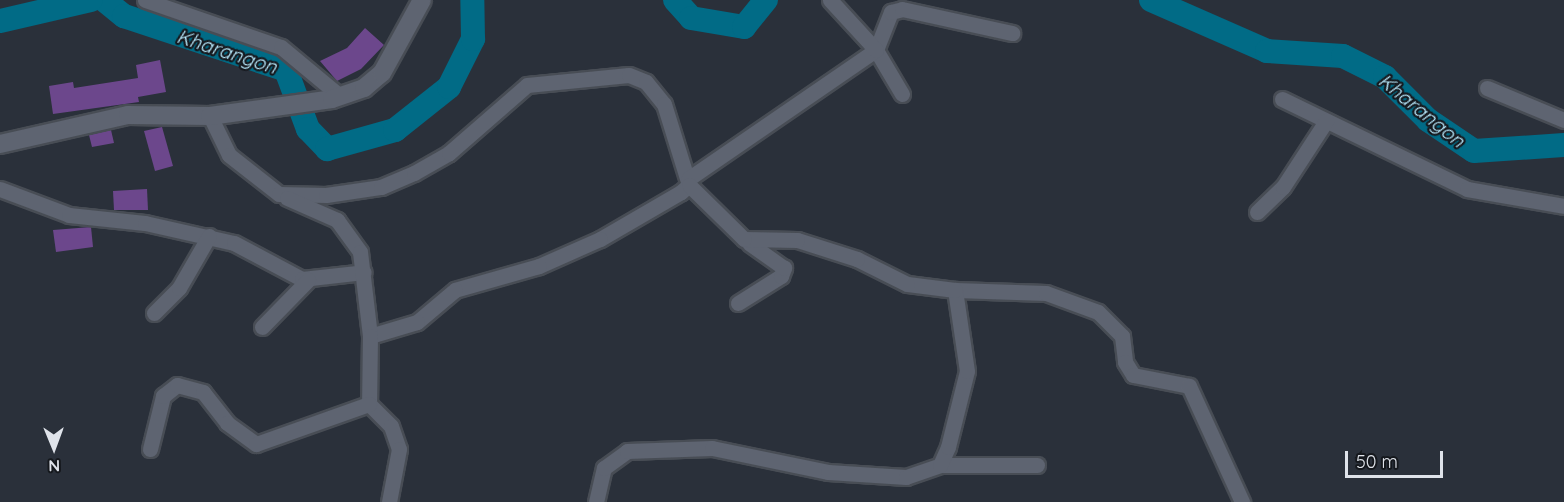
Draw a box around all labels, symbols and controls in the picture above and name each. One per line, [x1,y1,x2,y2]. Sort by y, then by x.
water label: Kharangon [174,24,280,78]
water label: Kharangon [1374,68,1470,152]
north arrow [24,418,84,478]
scale bar [1348,439,1446,477]
text: 50 m [1356,450,1398,473]
text: N [48,456,60,476]

